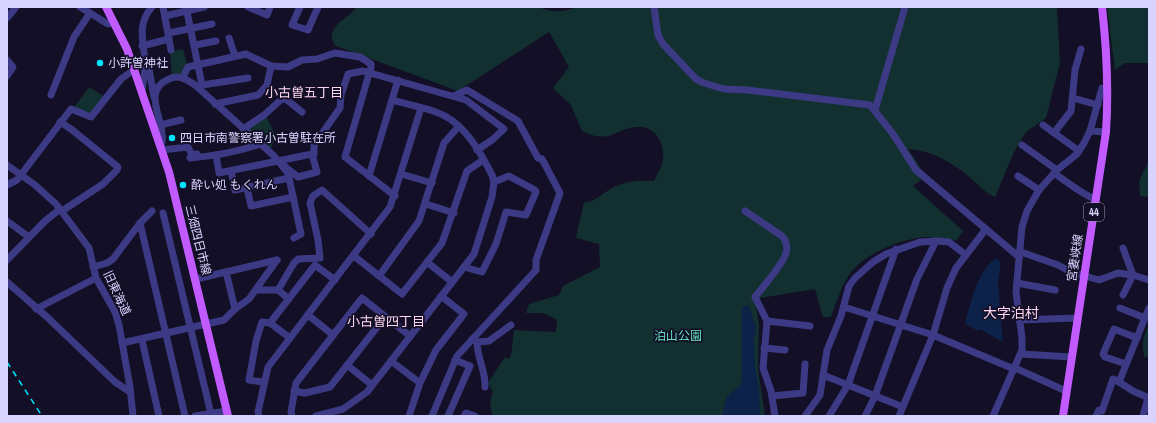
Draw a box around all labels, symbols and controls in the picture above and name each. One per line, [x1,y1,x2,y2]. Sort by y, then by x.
place label: 小許曽神社 [108,55,168,71]
marker: 小許曽神社 [95,58,105,68]
district label: 小古曽五丁目 [265,84,343,101]
place label: 四日市南警察署小古曽駐在所 [180,130,336,146]
marker: 四日市南警察署小古曽駐在所 [167,133,177,143]
place label: 酔い処 もくれん [191,177,278,193]
marker: 酔い処 もくれん [178,180,188,190]
street label: 三畑四日市線 [182,203,214,277]
road number: 44 [1084,203,1104,221]
street label: 宮妻峡線 [1064,233,1086,283]
street label: 旧東海道 [100,268,134,318]
district label: 大字泊村 [983,304,1039,322]
district label: 小古曽四丁目 [347,313,425,330]
park label: 泊山公園 [654,328,702,344]

